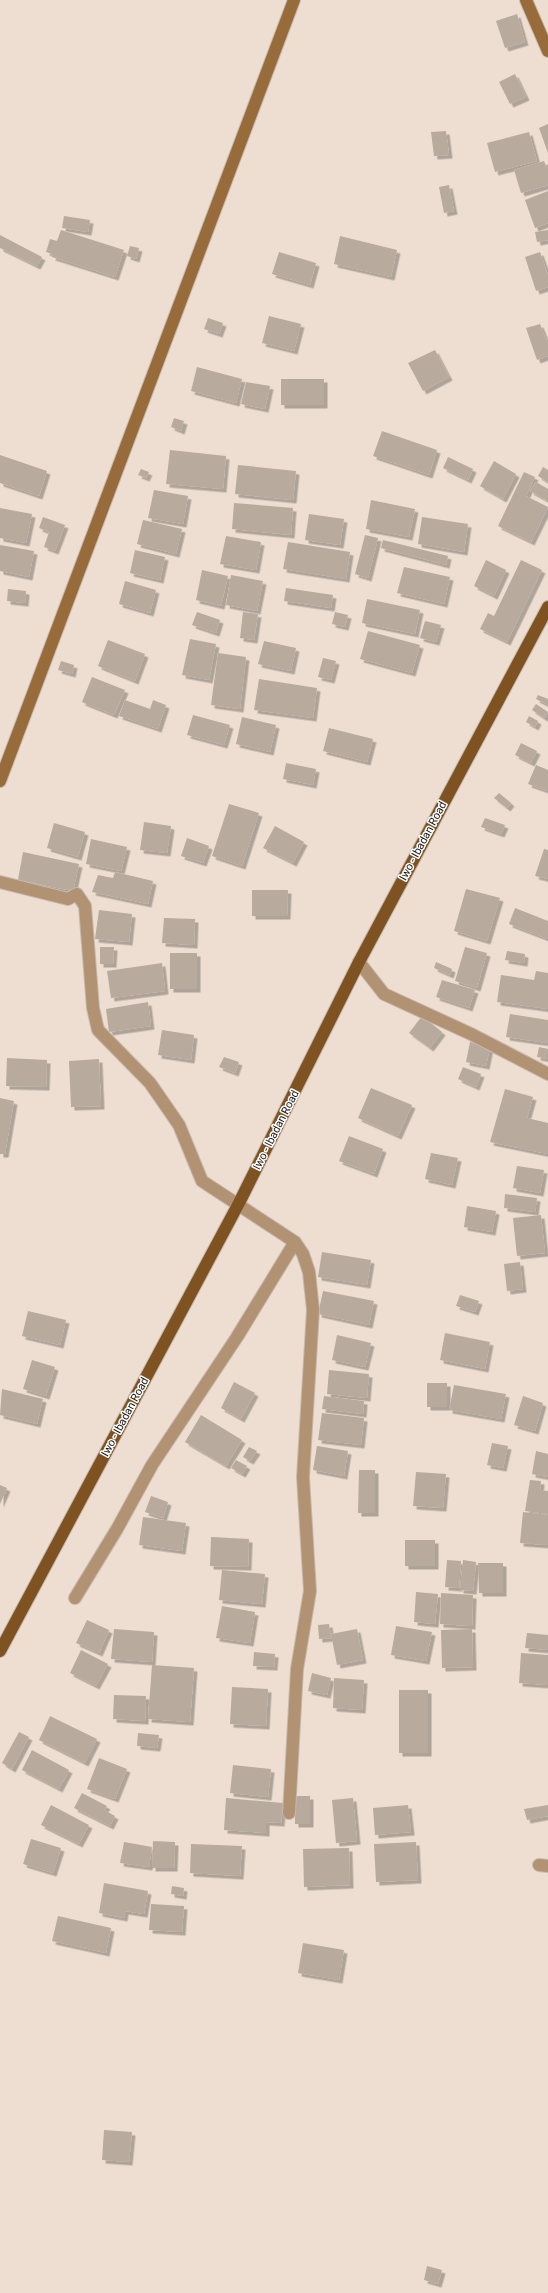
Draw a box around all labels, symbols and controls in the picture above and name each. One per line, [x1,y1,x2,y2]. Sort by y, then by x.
street label: Iwo - Ibadan Road [397,799,449,883]
street label: Iwo - Ibadan Road [250,1088,302,1172]
street label: Iwo - Ibadan Road [99,1375,151,1459]

